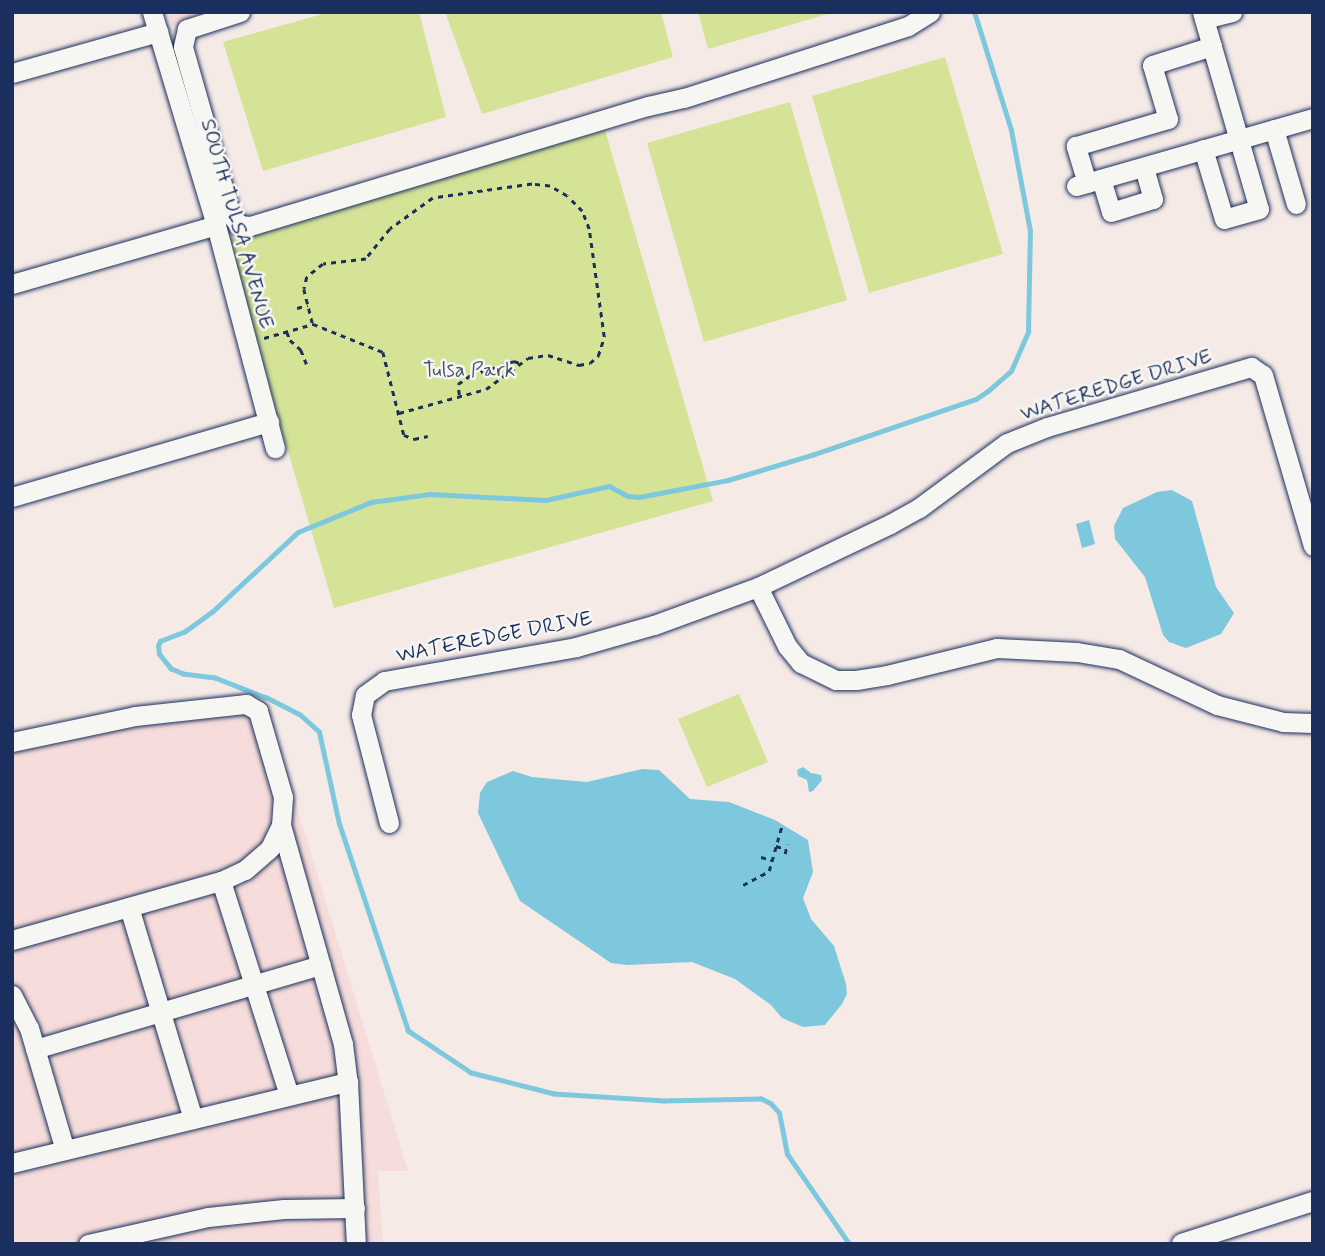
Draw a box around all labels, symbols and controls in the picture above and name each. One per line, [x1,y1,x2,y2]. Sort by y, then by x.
street label: SOUTH TULSA AVENUE [195,115,279,333]
street label: WATEREDGE DRIVE [1016,343,1216,427]
park label: Tulsa Park [424,357,514,383]
street label: WATEREDGE DRIVE [392,605,596,669]

